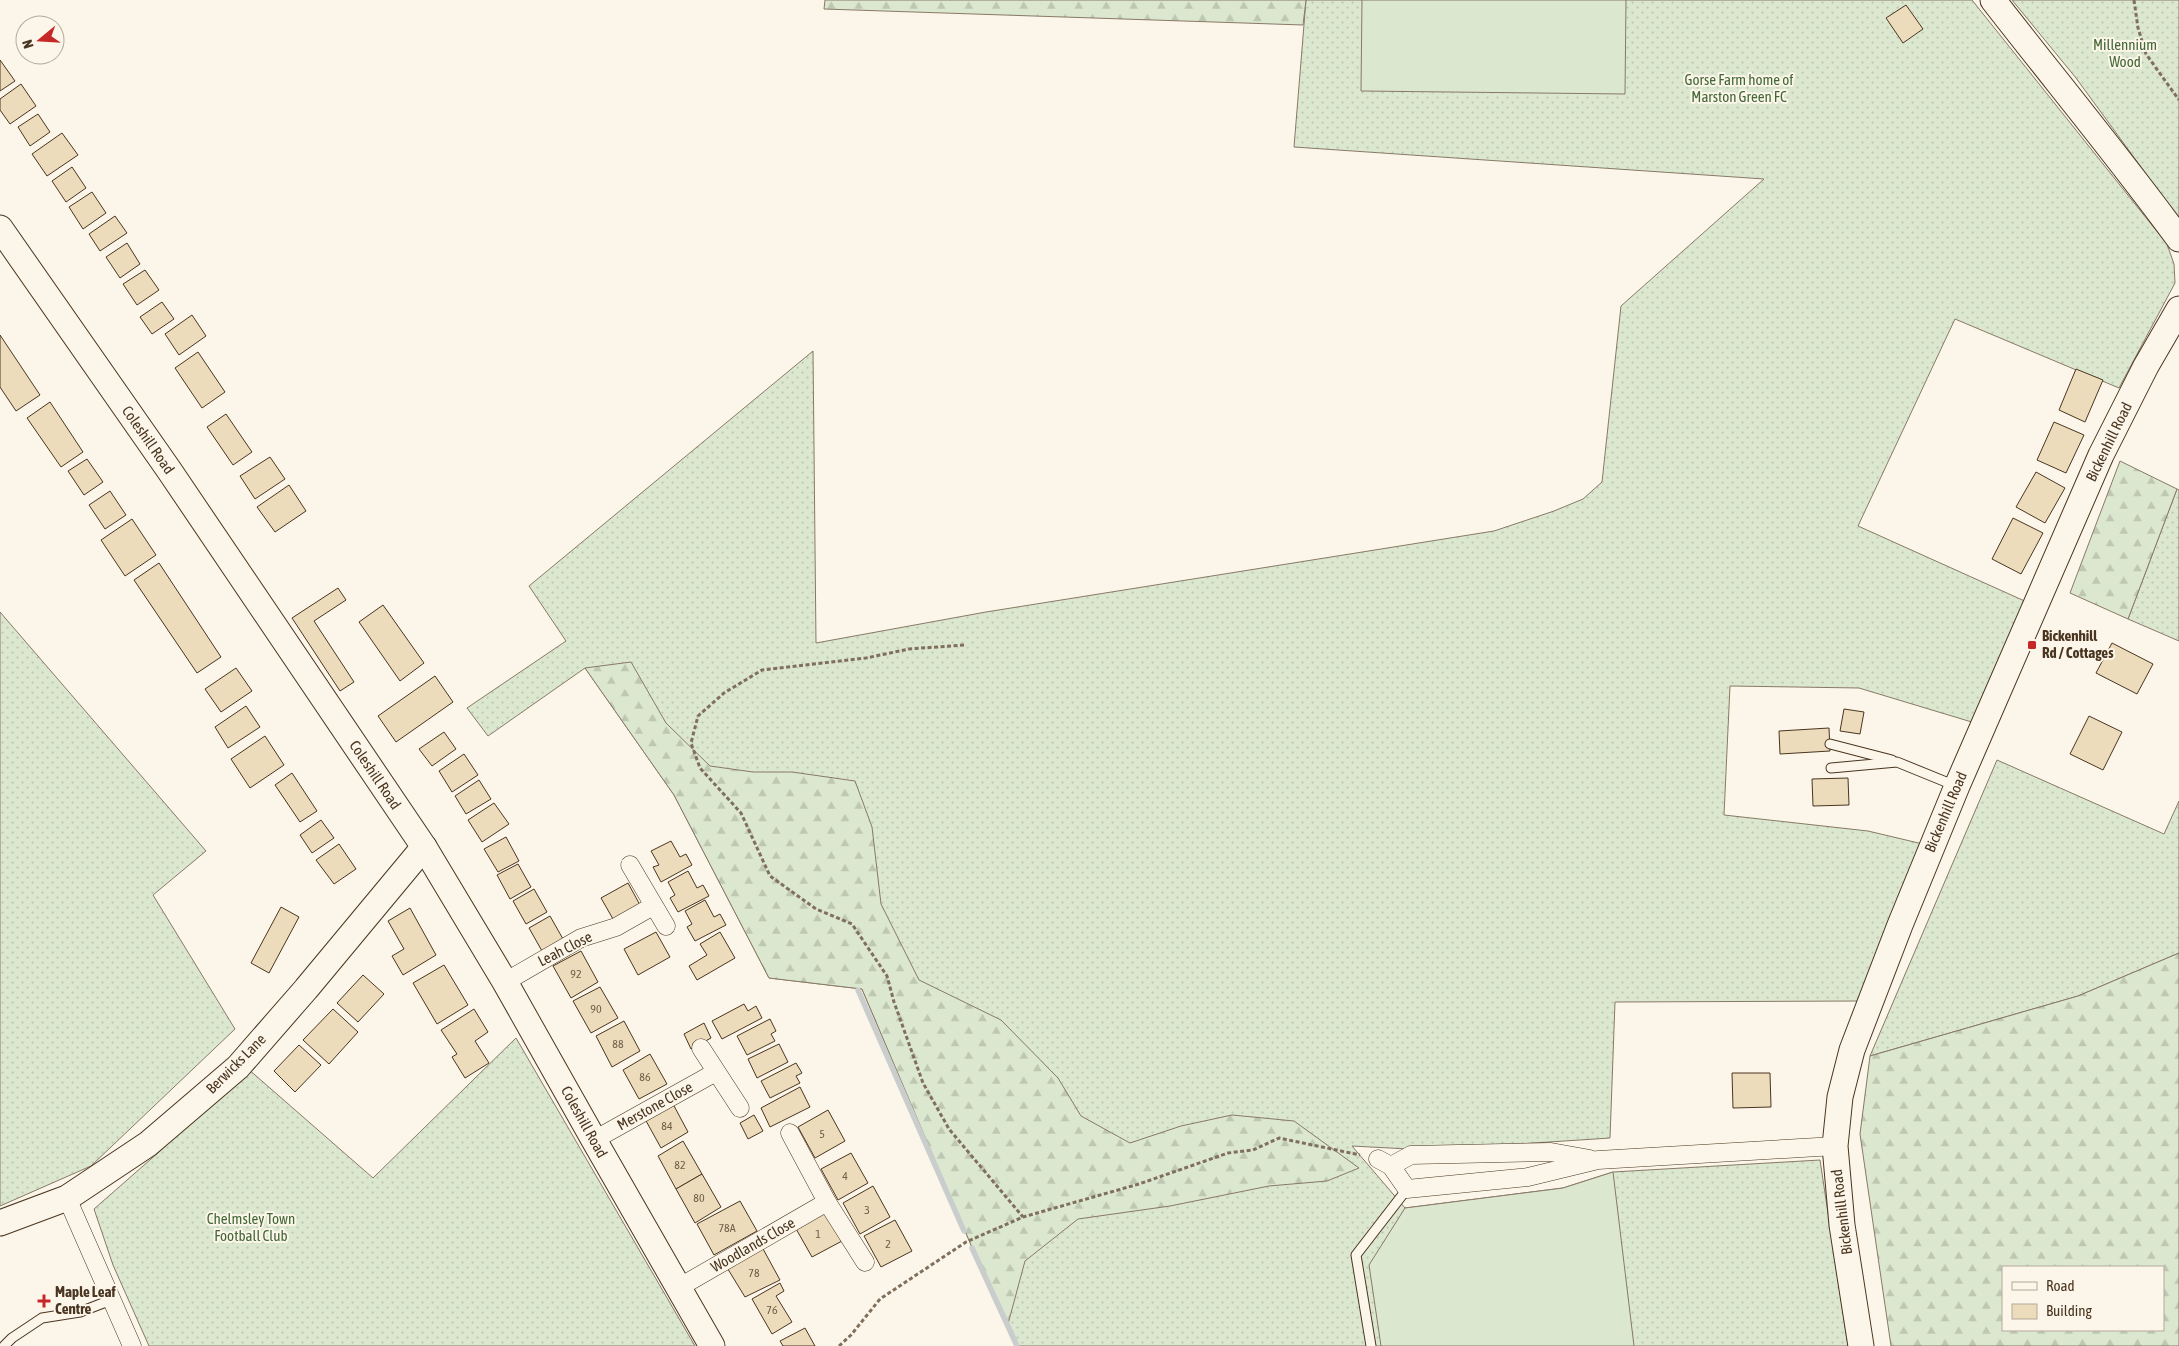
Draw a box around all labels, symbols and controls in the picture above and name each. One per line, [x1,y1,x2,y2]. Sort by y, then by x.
north arrow [15,15,65,65]
park label: Millennium Wood [2093,36,2157,70]
text: N [19,38,37,50]
park label: Gorse Farm home of Marston Green FC [1685,71,1793,105]
street label: Bickenhill Road [2082,399,2135,484]
street label: Coleshill Road [119,402,178,477]
place label: Bickenhill Rd / Cottages [2042,627,2114,661]
marker: Bickenhill Rd / Cottages [2026,639,2038,651]
street label: Coleshill Road [346,737,405,812]
street label: Bickenhill Road [1921,769,1970,855]
street label: Leah Close [535,928,595,969]
house number: 92 [570,967,582,981]
house number: 90 [590,1002,602,1016]
street label: Berwicks Lane [202,1030,269,1097]
house number: 88 [612,1037,624,1051]
house number: 86 [639,1070,651,1084]
street label: Merstone Close [614,1078,696,1133]
street label: Coleshill Road [558,1083,611,1160]
house number: 84 [661,1119,673,1133]
house number: 5 [819,1127,825,1141]
house number: 82 [674,1158,686,1172]
street label: Bickenhill Road [1828,1168,1855,1256]
house number: 4 [842,1169,848,1183]
house number: 80 [693,1191,705,1205]
house number: 3 [864,1203,870,1217]
park label: Chelmsley Town Football Club [207,1210,295,1244]
street label: Woodlands Close [708,1214,798,1275]
house number: 78A [718,1221,736,1235]
house number: 1 [815,1227,821,1241]
house number: 2 [885,1237,891,1251]
house number: 78 [748,1266,760,1280]
legend [2002,1266,2164,1331]
text: Road [2046,1277,2075,1294]
place label: Maple Leaf Centre [55,1283,116,1317]
marker: Maple Leaf Centre [37,1294,51,1308]
text: Building [2046,1302,2092,1319]
house number: 76 [766,1303,778,1317]

